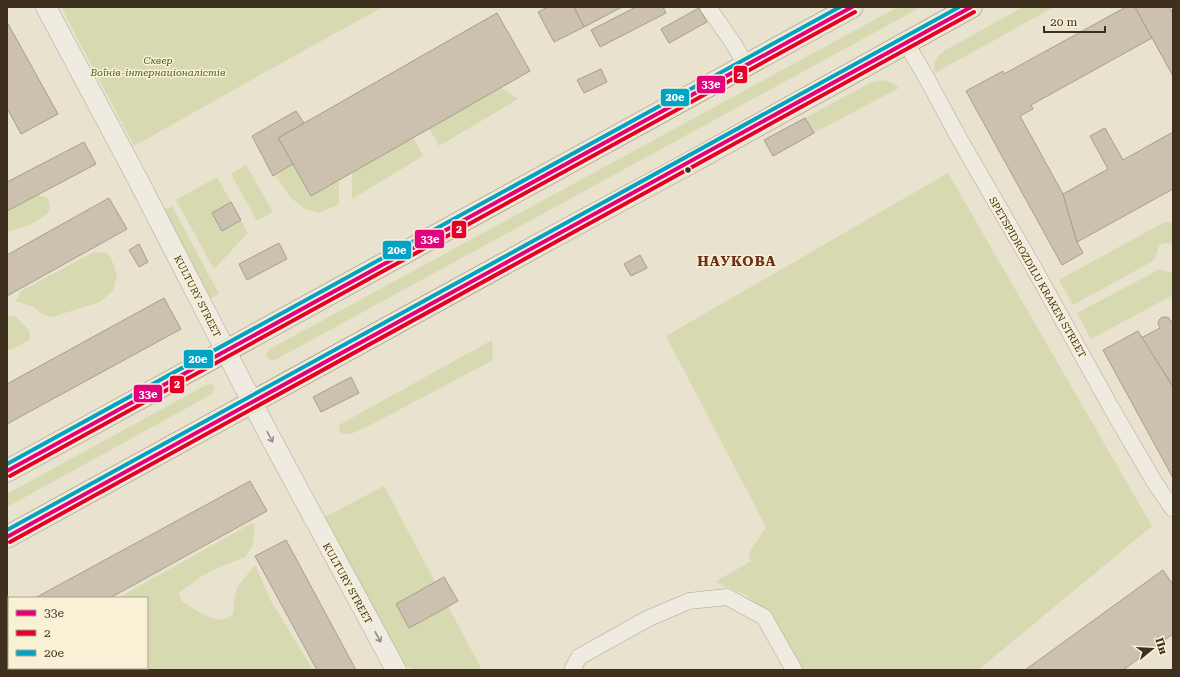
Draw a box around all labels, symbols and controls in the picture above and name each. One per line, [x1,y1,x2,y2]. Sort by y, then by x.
scale bar [1044,8,1105,34]
text: 20 m [1050,15,1077,29]
park label: Сквер Воїнів-інтернаціоналістів [89,55,226,78]
line badge: 2 [733,65,748,84]
text: 2 [737,69,743,82]
line badge: 33е [696,75,726,94]
text: 33е [702,78,721,91]
line badge: 20е [660,88,690,107]
text: 20е [666,91,685,104]
unlabelled marker [683,165,693,175]
street label: SPETSPIDROZDILU KRAKEN STREET [987,195,1088,360]
line badge: 2 [451,220,467,239]
text: 2 [456,223,462,236]
line badge: 33е [414,229,445,249]
text: 33е [421,233,440,246]
line badge: 20е [382,240,412,260]
text: 20е [388,244,407,257]
street label: KULTURY STREET [172,253,223,339]
district label: НАУКОВА [697,253,777,269]
line badge: 20е [183,349,214,369]
text: 20е [189,353,208,366]
line badge: 2 [169,375,185,394]
text: 2 [174,378,180,391]
line badge: 33е [133,384,163,403]
text: 33е [139,388,158,401]
one-way arrow [267,431,274,443]
street label: KULTURY STREET [321,541,374,626]
legend [8,597,148,669]
text: 33е [44,606,64,620]
text: 2 [44,626,51,640]
north arrow [1132,629,1172,669]
one-way arrow [375,631,382,643]
text: Пн [1152,636,1170,656]
text: 20е [44,646,64,660]

